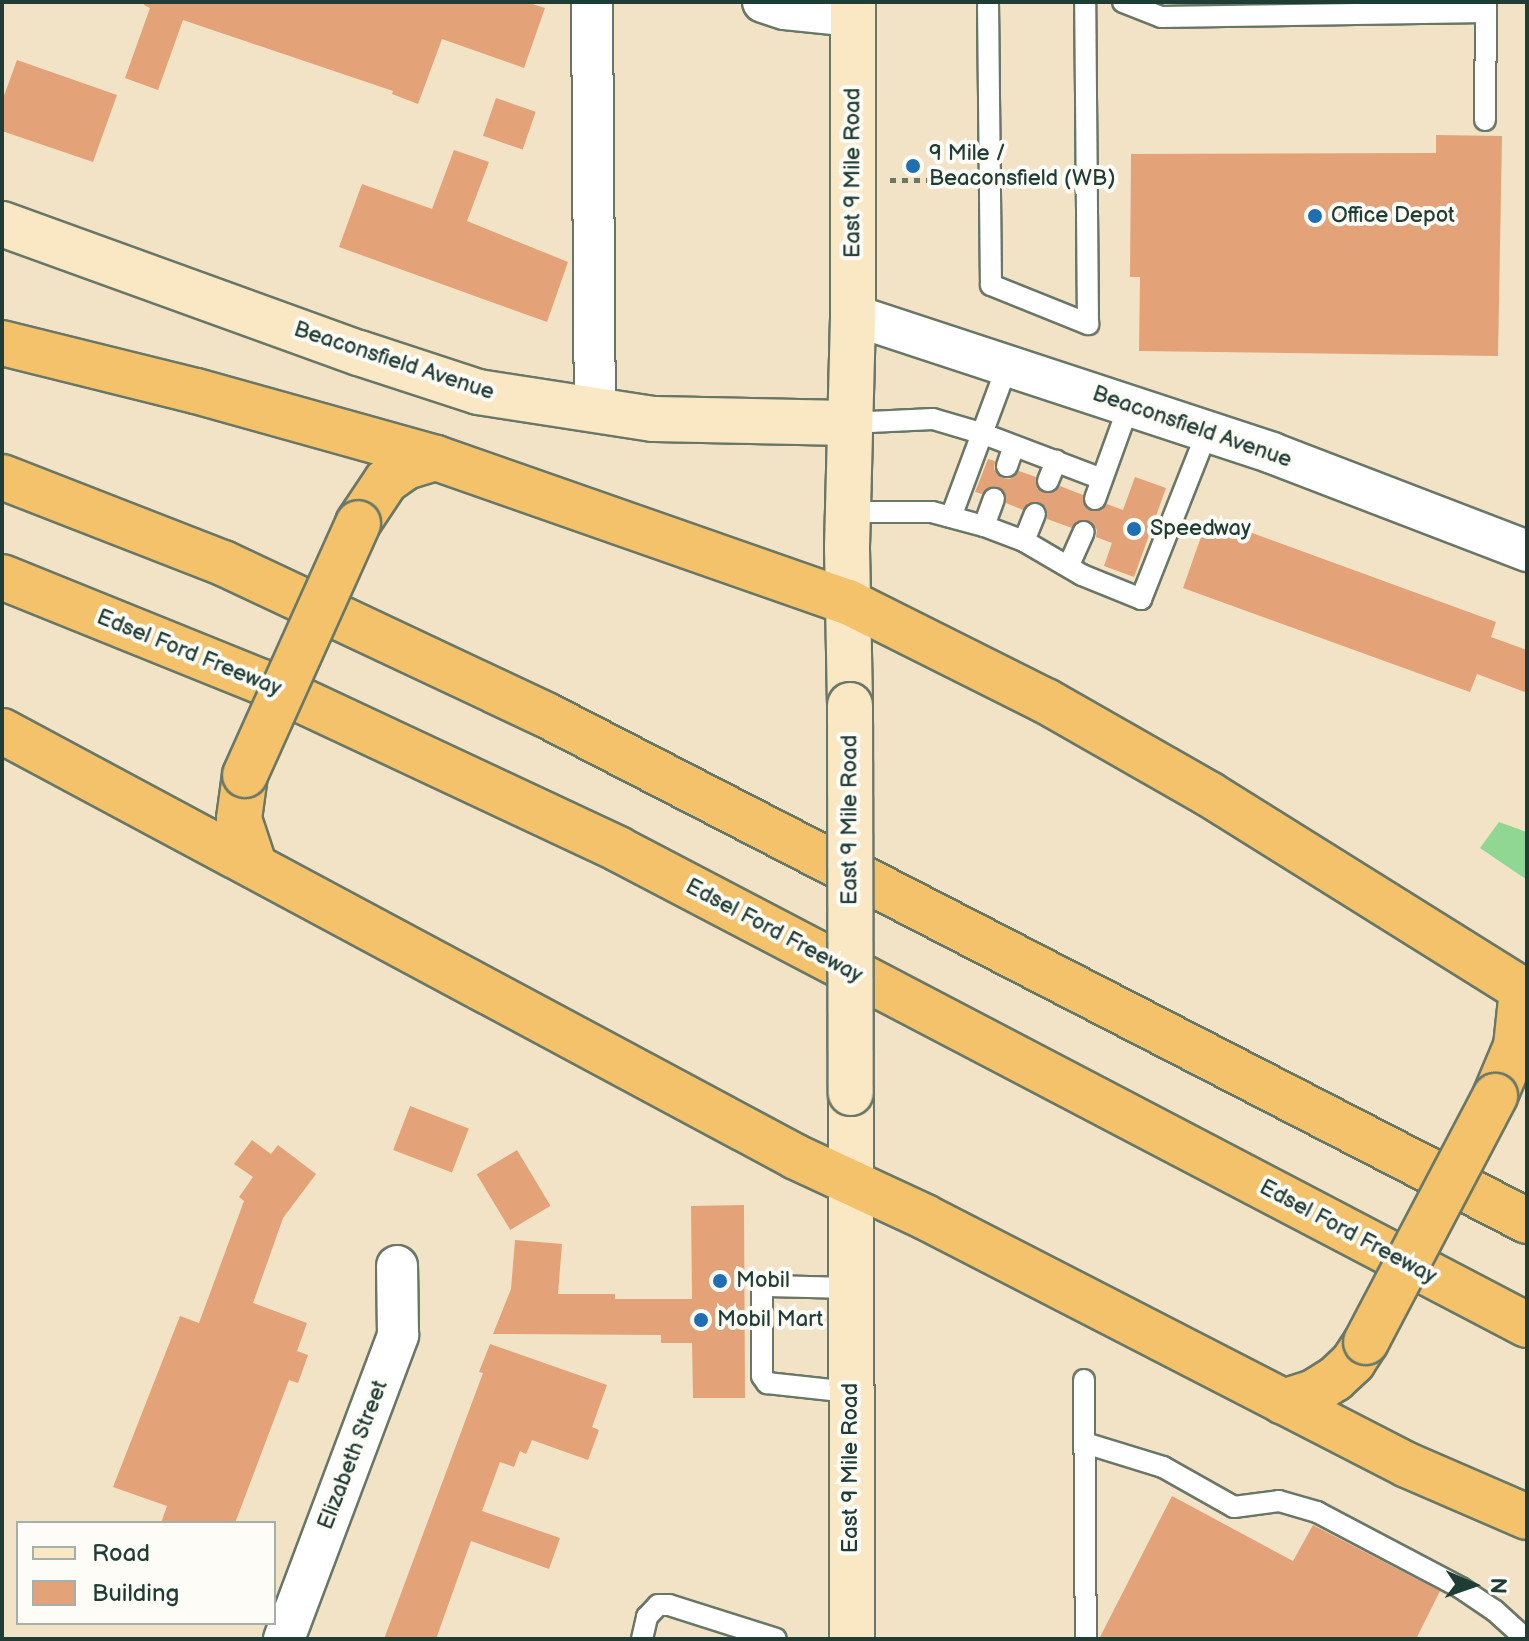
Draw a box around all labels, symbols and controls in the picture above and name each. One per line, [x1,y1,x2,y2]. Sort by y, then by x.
street label: East 9 Mile Road [840,88,866,258]
place label: 9 Mile / Beaconsfield (WB) [929,140,1115,192]
marker: 9 Mile / Beaconsfield (WB) [904,157,922,175]
place label: Office Depot [1331,203,1455,229]
marker: Office Depot [1306,207,1324,225]
street label: Beaconsfield Avenue [291,316,497,406]
street label: Beaconsfield Avenue [1089,381,1295,473]
place label: Speedway [1150,516,1251,542]
marker: Speedway [1125,520,1143,538]
street label: Edsel Ford Freeway [93,604,285,702]
street label: East 9 Mile Road [837,735,863,905]
street label: Edsel Ford Freeway [681,873,867,989]
street label: Edsel Ford Freeway [1255,1174,1441,1290]
place label: Mobil [736,1268,790,1294]
marker: Mobil [711,1272,729,1290]
place label: Mobil Mart [717,1307,823,1333]
marker: Mobil Mart [692,1311,710,1329]
street label: Elizabeth Street [312,1377,394,1533]
street label: East 9 Mile Road [838,1383,864,1553]
legend [16,1521,276,1625]
text: Road [92,1539,150,1568]
north arrow [1433,1545,1513,1625]
text: N [1484,1577,1511,1595]
text: Building [92,1579,179,1608]

